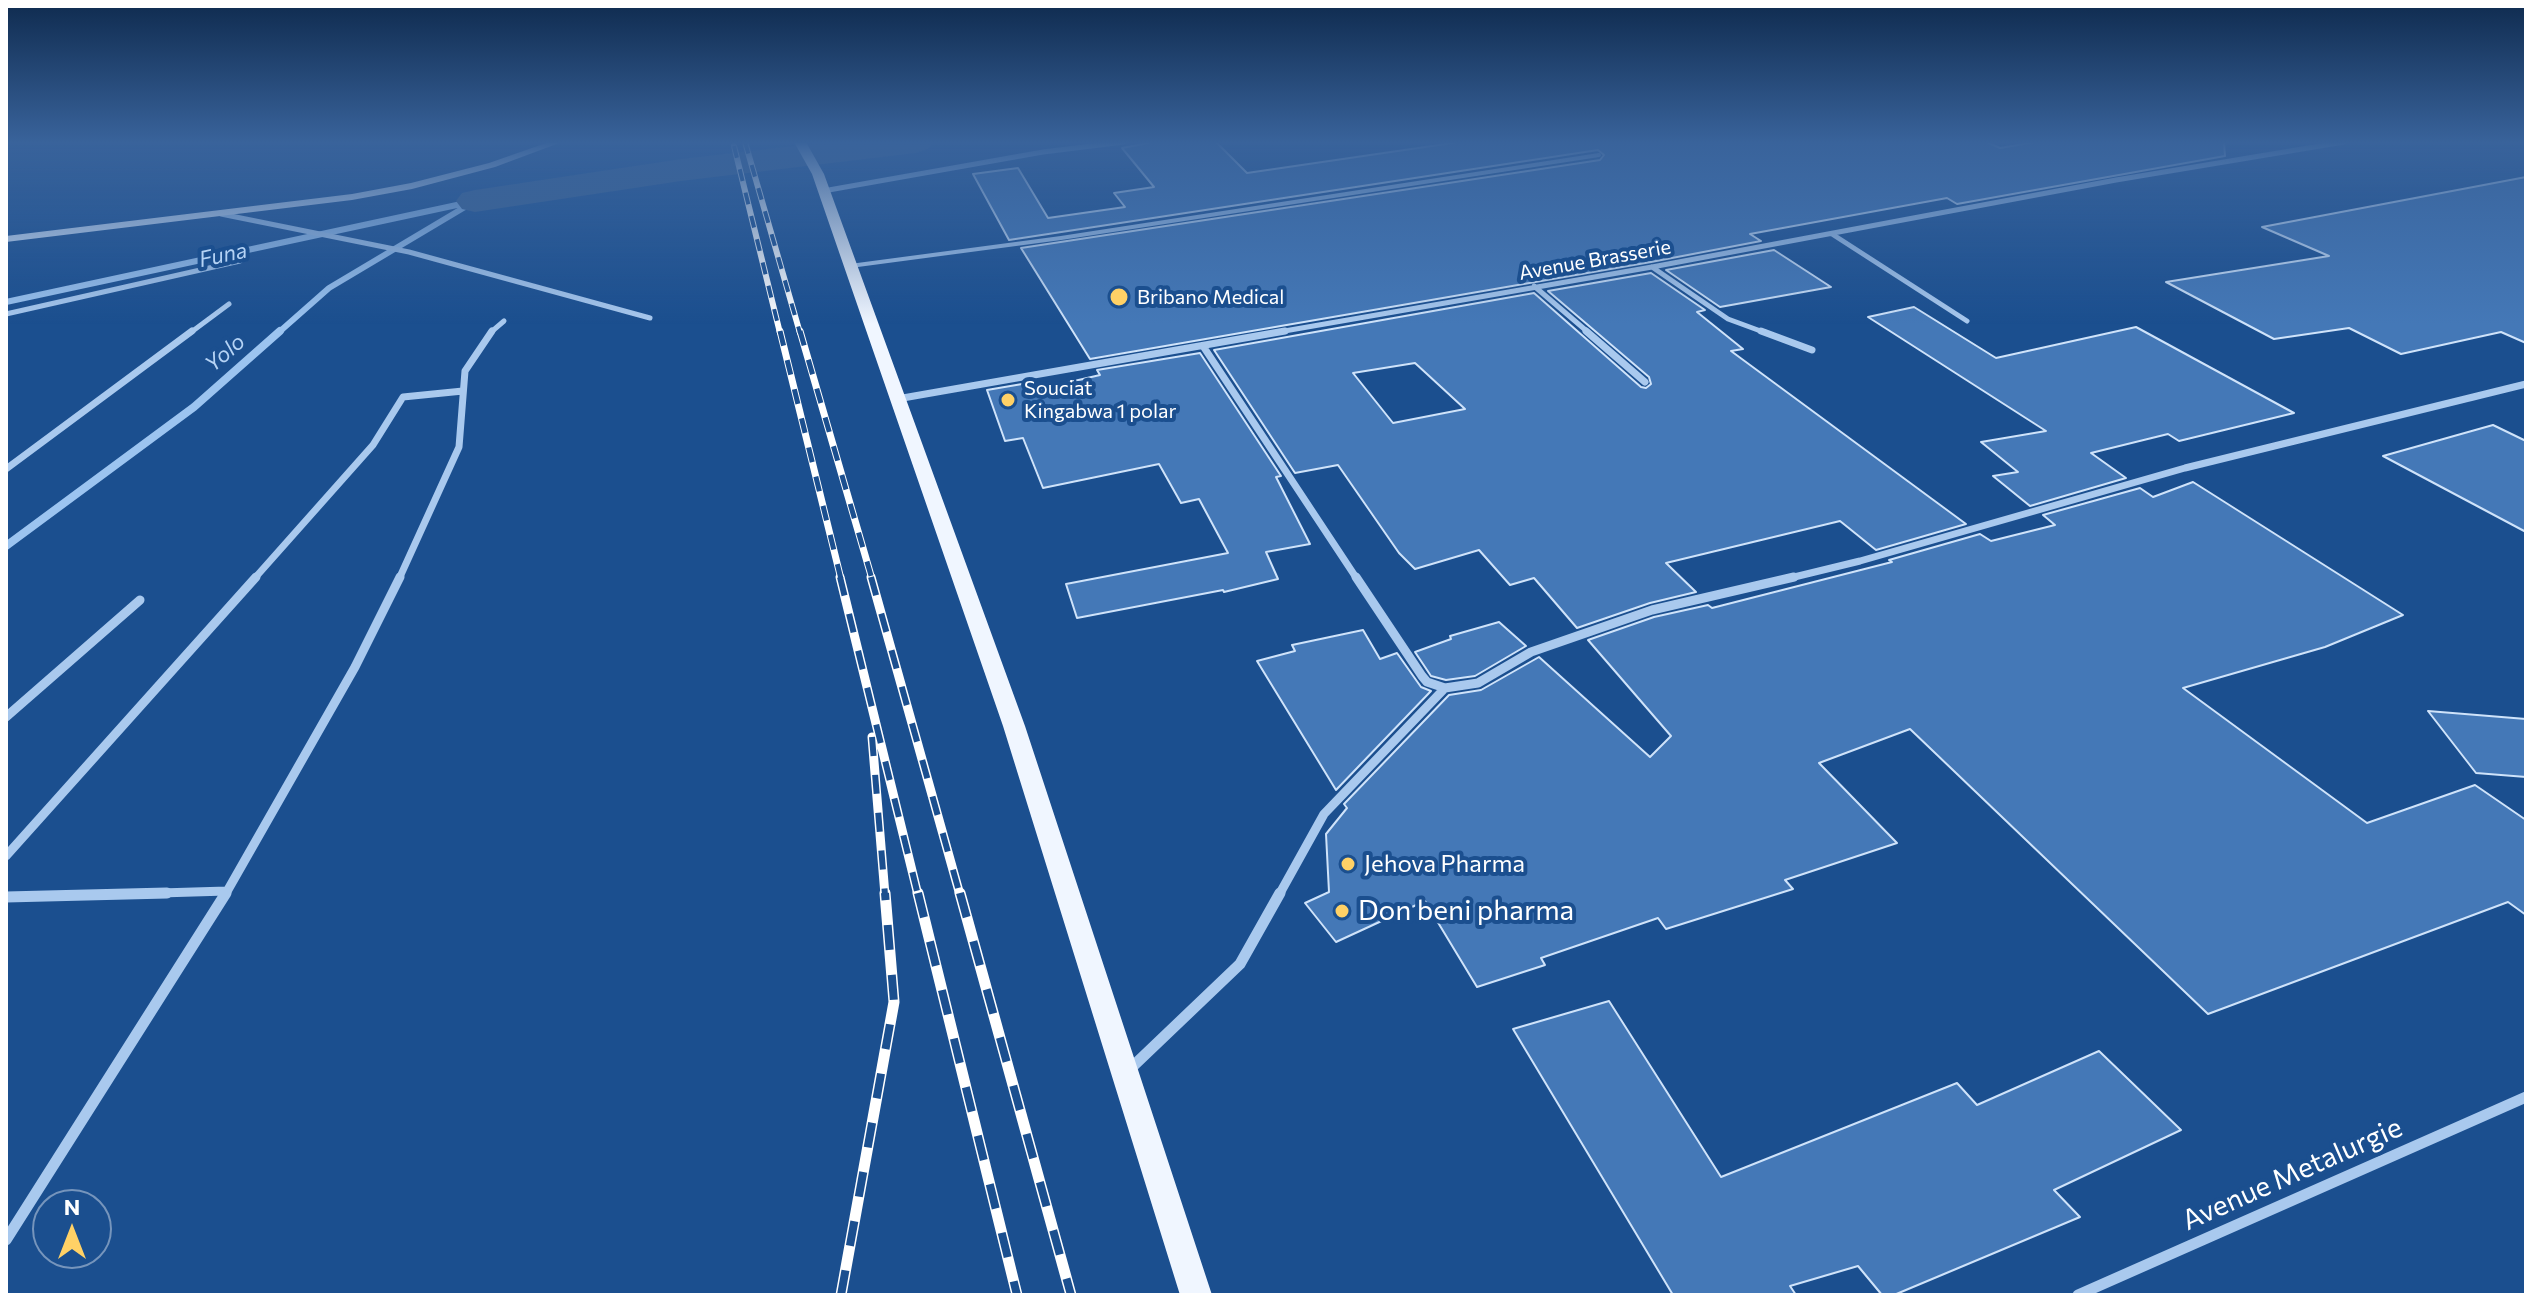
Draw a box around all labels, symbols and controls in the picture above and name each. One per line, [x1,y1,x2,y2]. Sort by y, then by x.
street label: Avenue Brasserie [1517,235,1673,285]
water label: Funa [196,237,250,273]
place label: Bribano Medical [1137,285,1284,309]
marker: Bribano Medical [1108,286,1130,308]
water label: Yolo [200,328,250,378]
place label: Souciat Kingabwa 1 polar [1024,376,1177,423]
marker: Souciat Kingabwa 1 polar [999,391,1017,409]
place label: Jehova Pharma [1364,850,1525,878]
marker: Jehova Pharma [1339,855,1357,873]
place label: Don beni pharma [1358,894,1574,928]
marker: Don beni pharma [1333,902,1351,920]
street label: Avenue Metalurgie [2177,1110,2407,1238]
north arrow [32,1189,112,1269]
text: N [64,1193,80,1220]

